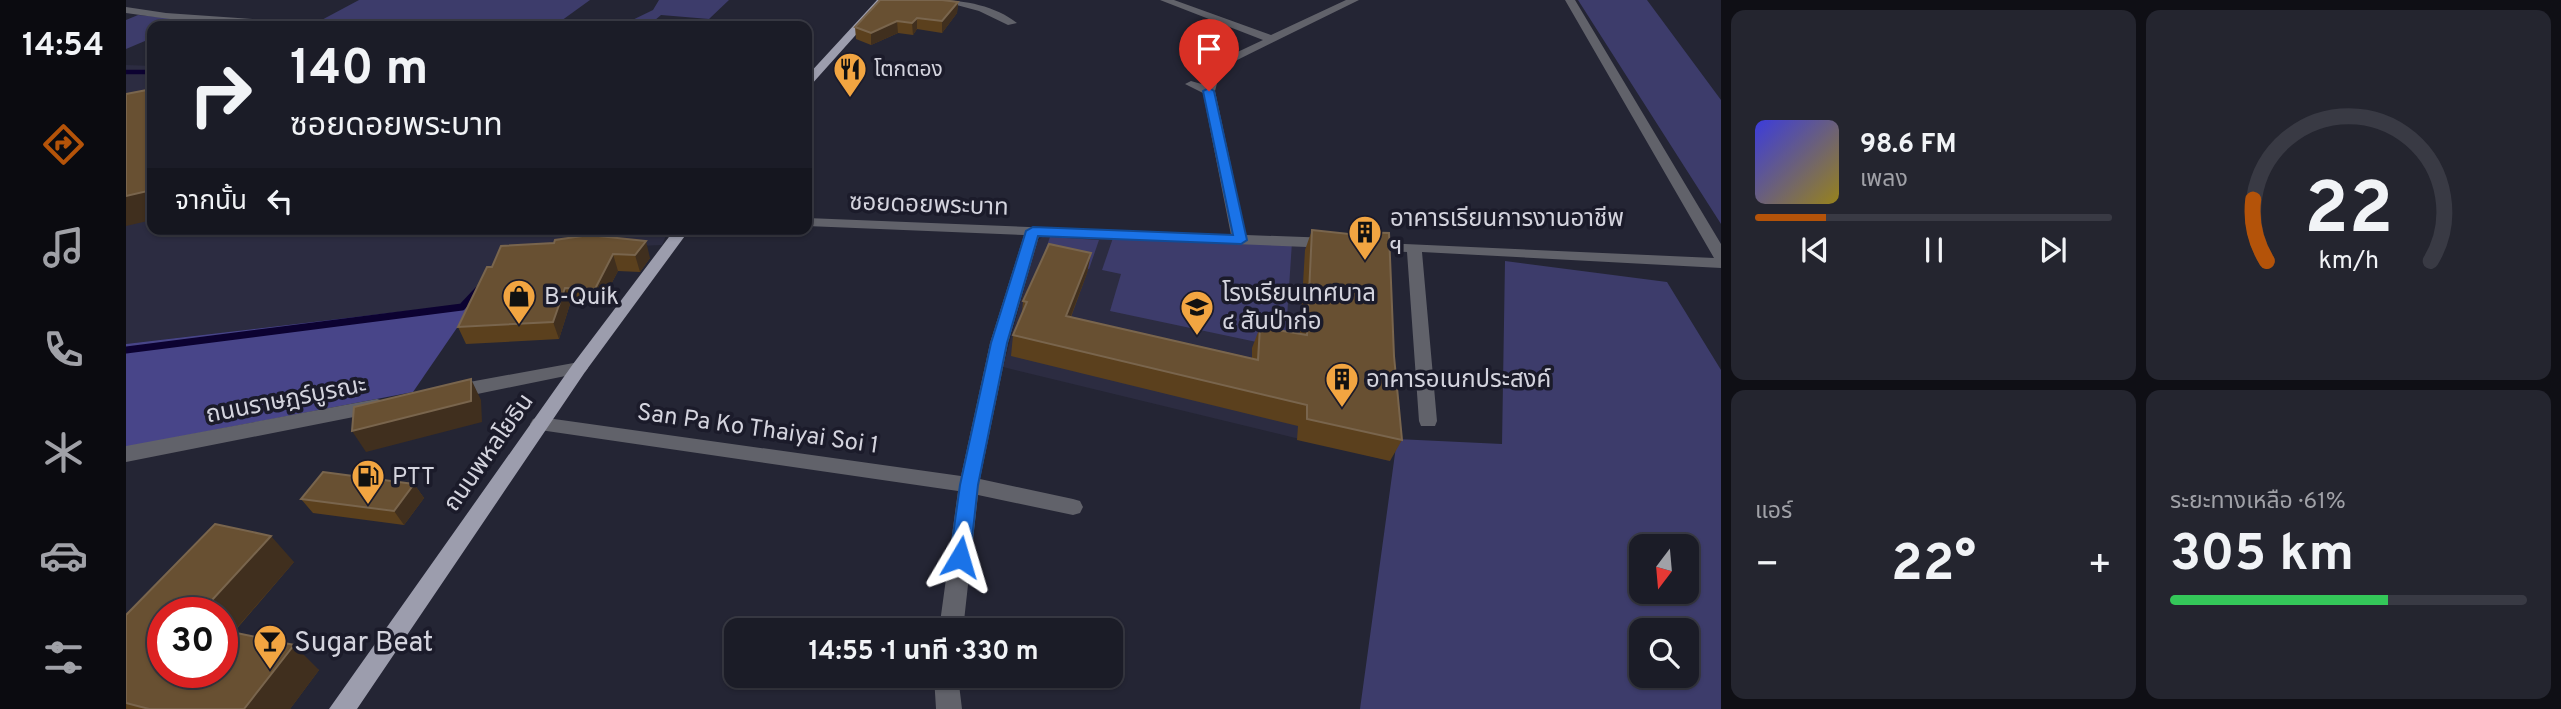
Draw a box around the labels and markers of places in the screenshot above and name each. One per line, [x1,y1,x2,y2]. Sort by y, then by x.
pin [1179,19,1239,91]
restaurant icon: โตกตอง [831,50,869,99]
place label: โตกตอง [874,57,943,84]
place label: อาคารเรียนการงานอาชีพ ฯ [1390,205,1624,263]
building icon: อาคารเรียนการงานอาชีพ ฯ [1346,213,1384,262]
shop icon: B-Quik [500,277,538,326]
place label: โรงเรียนเทศบาล ๔ สันป่าก่อ [1222,280,1376,338]
place label: B-Quik [544,283,619,313]
school or university icon: โรงเรียนเทศบาล ๔ สันป่าก่อ [1178,288,1216,337]
building icon: อาคารอเนกประสงค์ [1323,360,1361,409]
place label: อาคารอเนกประสงค์ [1366,366,1551,396]
fuel station icon: PTT [349,457,387,506]
place label: PTT [392,463,435,493]
bar icon: Sugar Beat [251,622,289,671]
place label: Sugar Beat [294,626,433,662]

